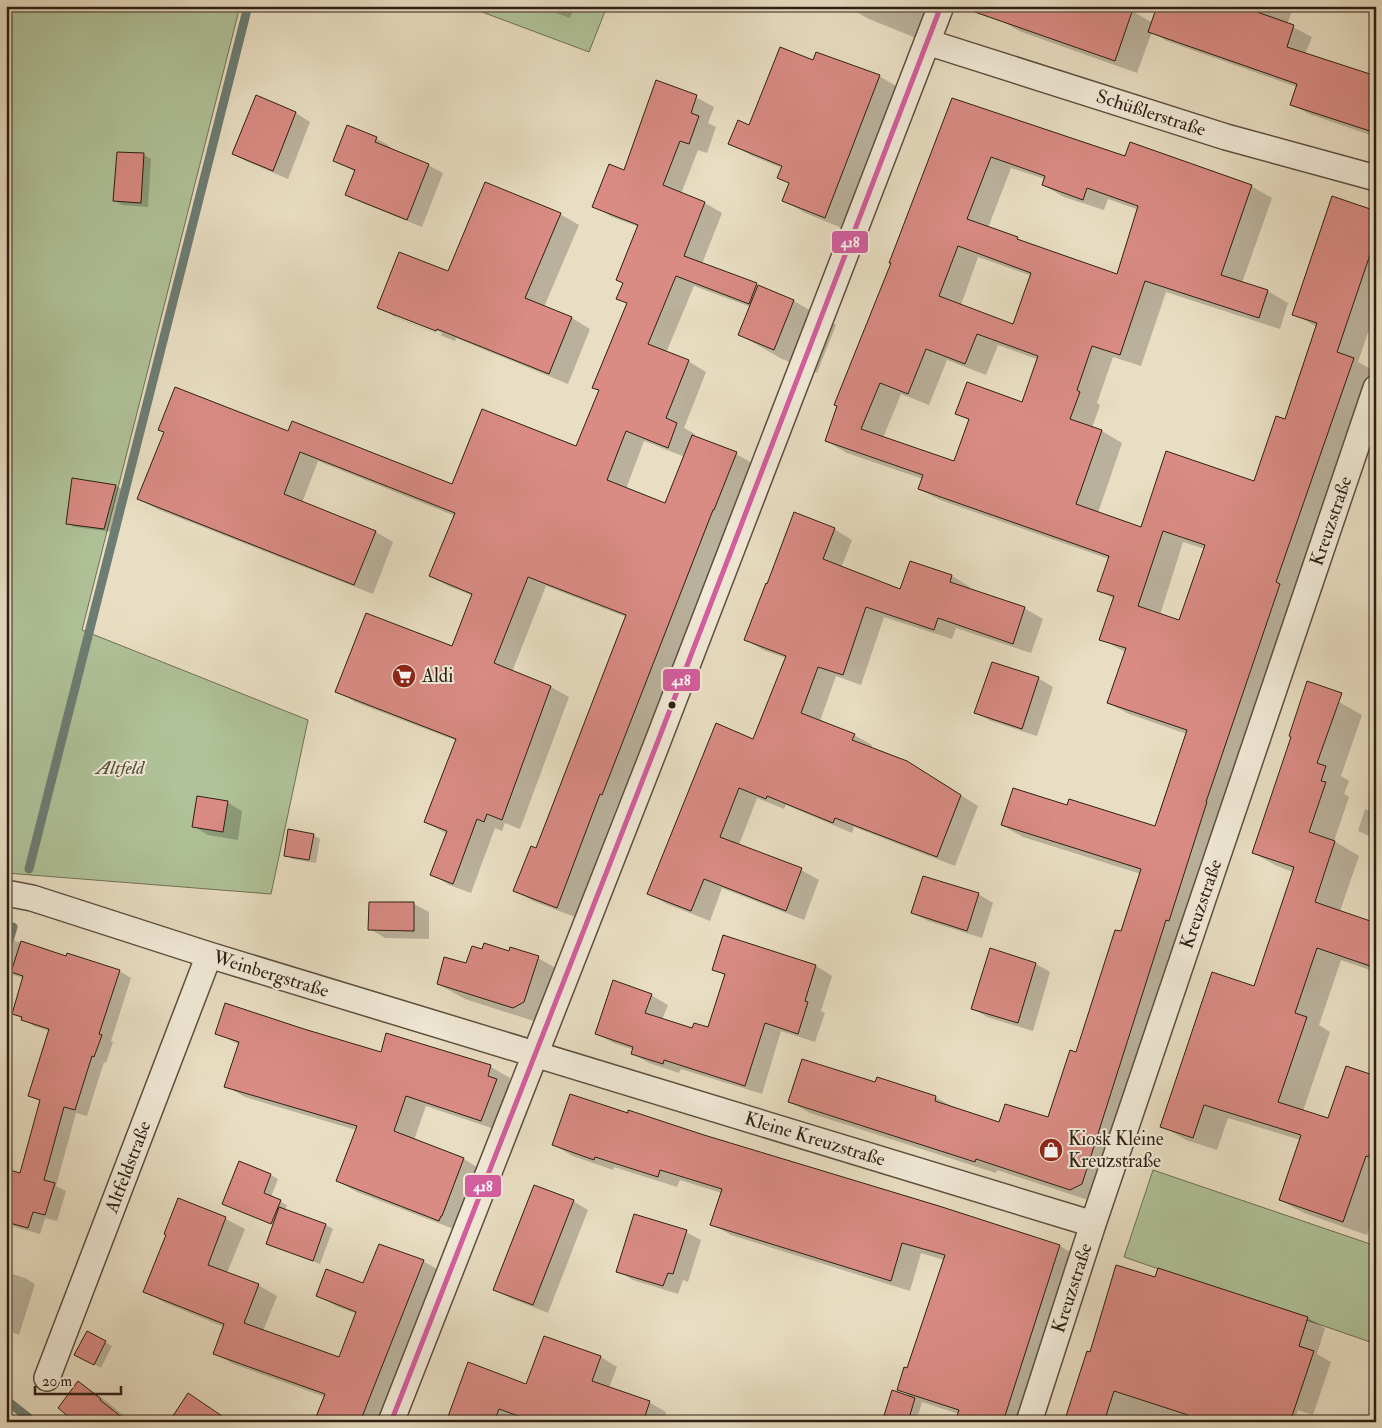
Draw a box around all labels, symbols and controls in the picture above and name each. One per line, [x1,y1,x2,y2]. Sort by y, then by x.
street label: Schüßlerstraße [1093,84,1209,142]
line badge: 418 [831,230,869,254]
text: 418 [839,234,860,251]
street label: Kreuzstraße [1305,473,1358,569]
supermarket icon: Aldi [391,663,417,689]
place label: Aldi [421,664,453,688]
line badge: 418 [662,668,701,692]
text: 418 [670,672,691,689]
unlabelled marker [667,700,677,710]
park label: Altfeld [94,756,145,780]
street label: Kreuzstraße [1175,856,1228,952]
street label: Weinbergstraße [209,945,332,1003]
street label: Kleine Kreuzstraße [742,1106,888,1172]
street label: Altfeldstraße [99,1117,157,1217]
place label: Kiosk Kleine Kreuzstraße [1068,1127,1164,1173]
shop icon: Kiosk Kleine Kreuzstraße [1038,1137,1064,1163]
line badge: 418 [464,1174,502,1198]
text: 418 [472,1178,493,1195]
street label: Kreuzstraße [1046,1240,1098,1336]
scale bar [35,1363,121,1395]
text: 20 m [42,1372,72,1391]

